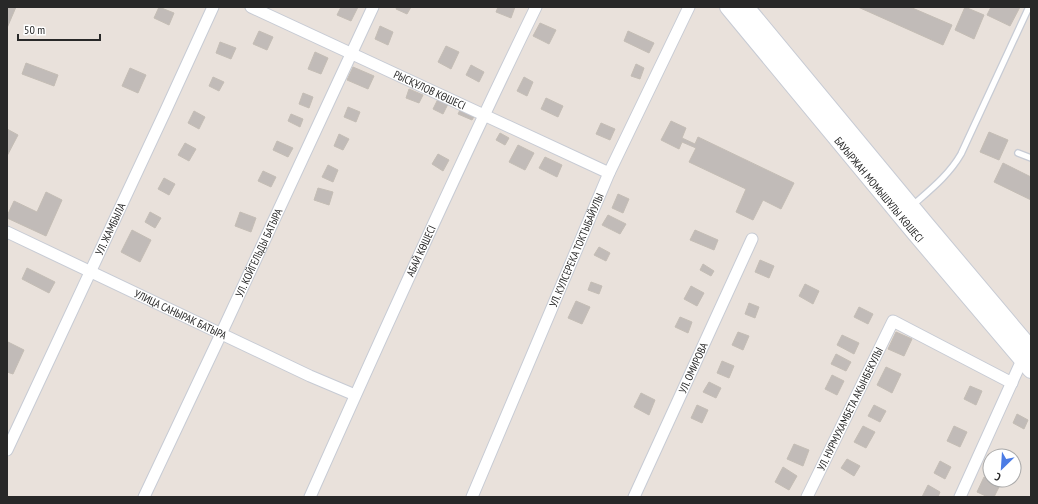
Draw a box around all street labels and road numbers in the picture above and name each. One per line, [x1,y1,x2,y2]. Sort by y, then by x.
street label: РЫСҚҰЛОВ КӨШЕСІ [392,67,468,113]
street label: БАУЫРЖАН МОМЫШҰЛЫ КӨШЕСІ [831,134,927,245]
street label: УЛ. КУЛСЕРЕКА ТОКТЫБАЙУЛЫ [546,191,607,309]
street label: УЛ. ЖАМБЫЛА [92,200,129,257]
street label: УЛ. КОЙГЕЛЬДЫ БАТЫРА [232,205,286,299]
street label: АБАЙ КӨШЕСІ [403,223,439,279]
street label: УЛИЦА САНЫРАК БАТЫРА [132,287,230,343]
street label: УЛ. ОМИРОВА [675,340,711,395]
street label: УЛ. НУРМУХАМБЕТА АКЫНБЕКУЛЫ [814,345,886,473]

